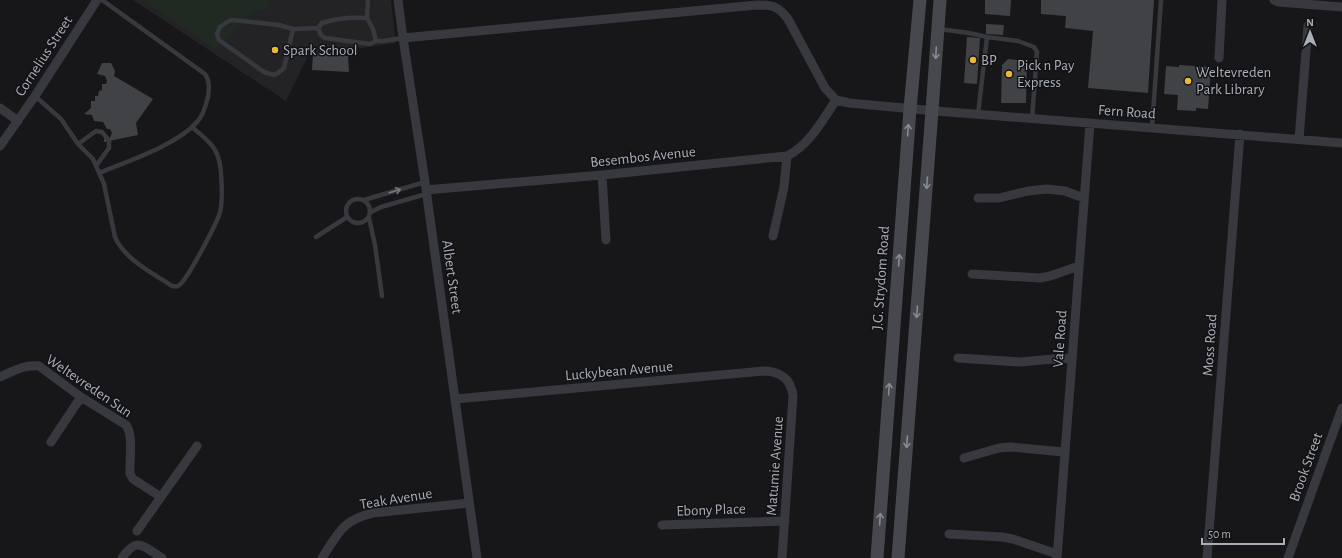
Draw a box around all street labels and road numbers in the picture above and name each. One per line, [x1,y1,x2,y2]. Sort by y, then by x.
street label: Cornelius Street [13,13,76,99]
street label: Fern Road [1098,103,1157,122]
street label: Besembos Avenue [589,144,697,170]
street label: J.G. Strydom Road [870,225,892,331]
street label: Albert Street [439,239,465,315]
street label: Vale Road [1051,310,1070,368]
street label: Moss Road [1200,313,1220,377]
street label: Weltevreden Sun [43,352,135,420]
street label: Luckybean Avenue [564,359,674,383]
street label: Matumie Avenue [764,416,786,516]
street label: Brook Street [1287,430,1325,503]
street label: Teak Avenue [359,486,433,512]
street label: Ebony Place [676,501,746,519]

